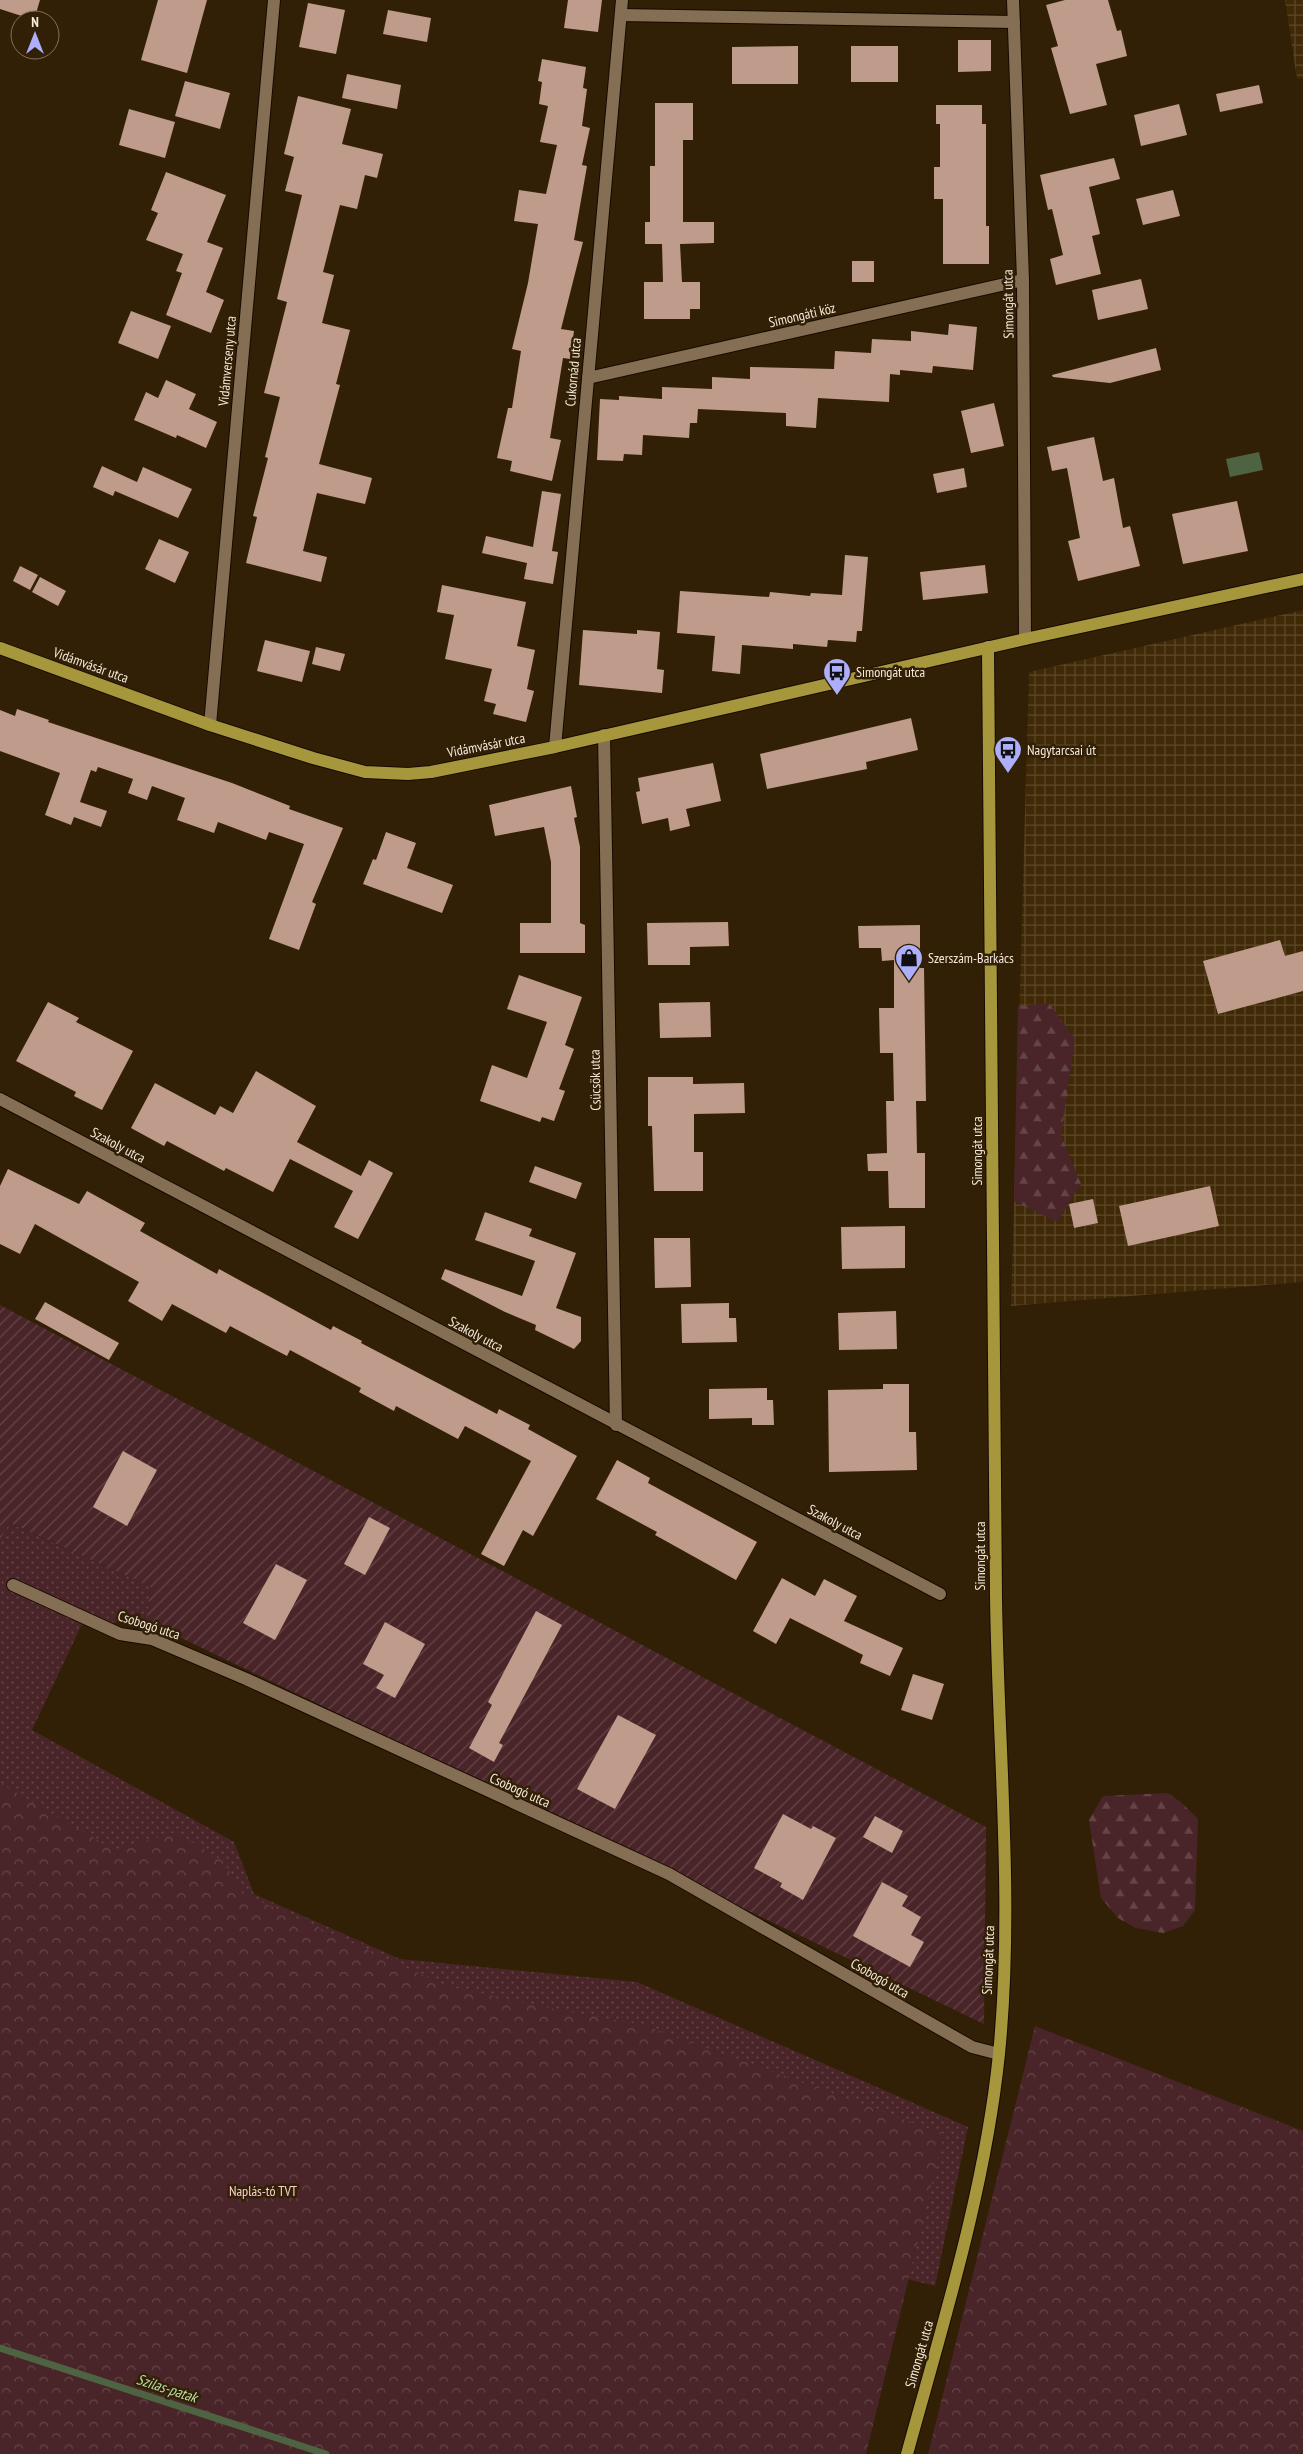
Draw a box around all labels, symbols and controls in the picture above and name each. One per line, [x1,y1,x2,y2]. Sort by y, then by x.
north arrow [10,10,60,60]
text: N [31,13,39,31]
street label: Simongát utca [998,269,1018,339]
street label: Simongáti köz [767,299,837,331]
street label: Vidámverseny utca [214,315,240,408]
street label: Cukornád utca [561,337,585,407]
street label: Vidámvásár utca [50,643,131,687]
bus stop icon: Simongát utca [822,657,852,696]
place label: Simongát utca [856,663,925,681]
street label: Vidámvásár utca [445,729,526,762]
bus stop icon: Nagytarcsai út [993,735,1023,774]
place label: Nagytarcsai út [1027,741,1096,759]
shop icon: Szerszám-Barkács [894,943,924,982]
place label: Szerszám-Barkács [928,949,1014,967]
street label: Csücsök utca [585,1049,605,1111]
street label: Simongát utca [968,1116,986,1186]
street label: Szakoly utca [88,1123,148,1167]
street label: Szakoly utca [446,1312,506,1356]
street label: Szakoly utca [805,1500,865,1544]
street label: Simongát utca [971,1521,989,1591]
street label: Csobogó utca [115,1606,183,1644]
street label: Csobogó utca [487,1769,553,1811]
street label: Simongát utca [978,1925,998,1995]
street label: Csobogó utca [848,1954,912,2002]
park label: Naplás-tó TVT [229,2182,298,2200]
street label: Simongát utca [901,2318,937,2390]
water label: Szilas-patak [134,2369,202,2407]

